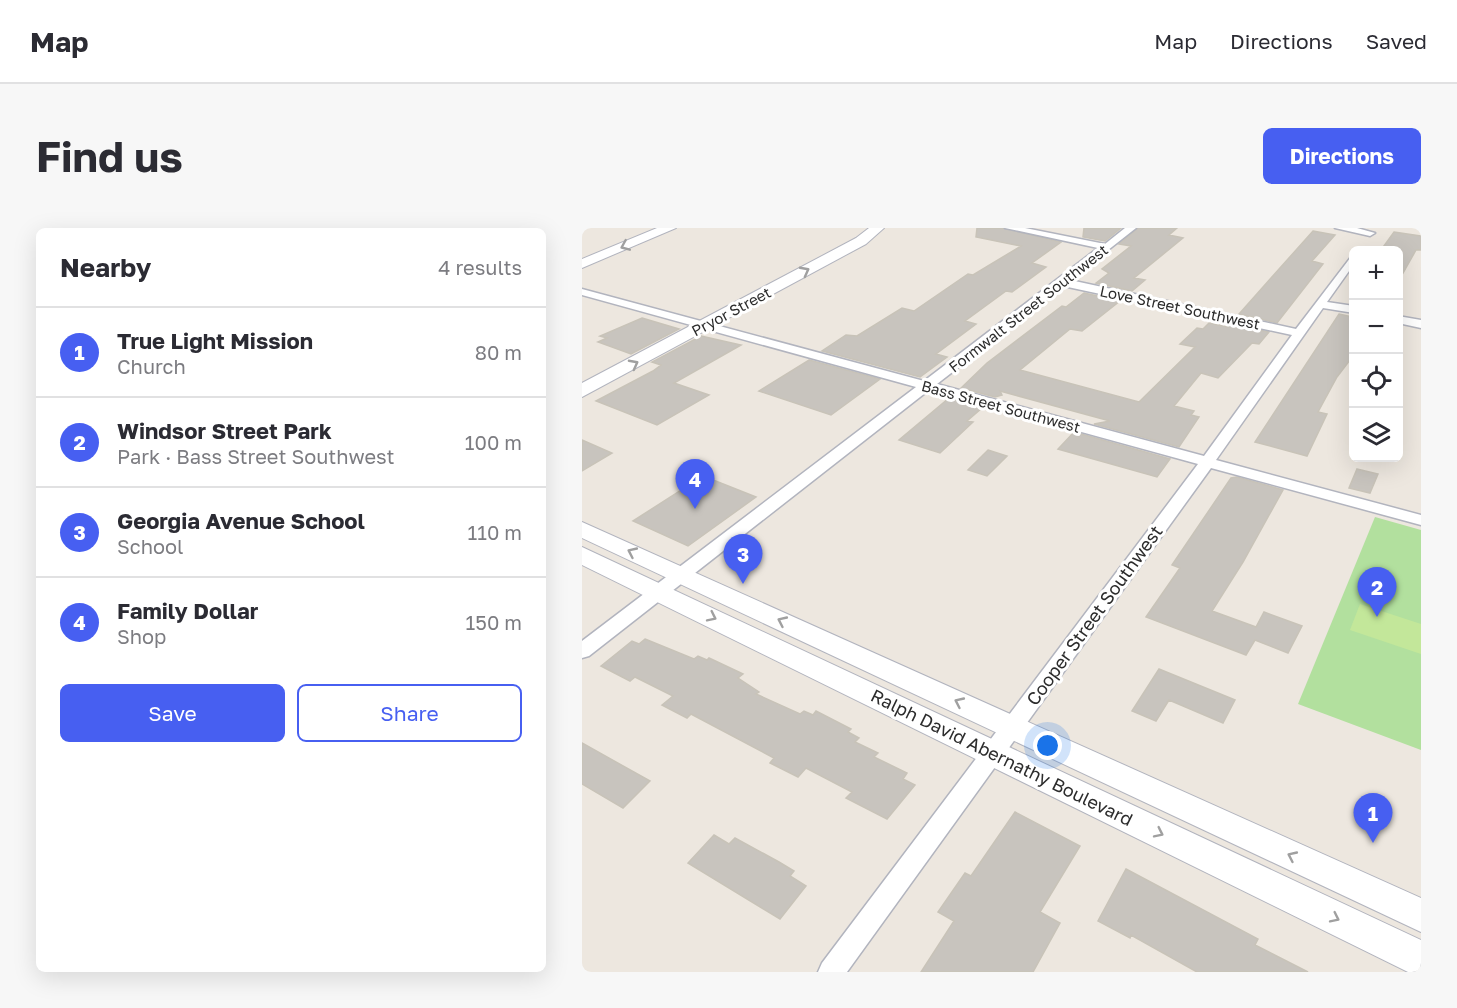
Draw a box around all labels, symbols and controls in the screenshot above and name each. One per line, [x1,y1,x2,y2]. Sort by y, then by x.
text: Map [30,25,88,58]
text: Map [1154,28,1197,54]
text: Directions [1230,28,1333,54]
text: Saved [1366,28,1427,54]
button: Directions [1263,128,1421,184]
text: Find us [36,131,183,181]
one-way arrow [621,239,632,251]
street label: Formwalt Street Southwest [945,240,1111,376]
map controls [1349,246,1403,462]
button: + [1349,246,1403,300]
text: Nearby [60,252,151,283]
text: 4 results [438,255,522,279]
one-way arrow [799,267,810,278]
street label: Love Street Southwest [1098,281,1262,333]
street label: Pryor Street [688,283,774,339]
button: − [1349,300,1403,354]
text: True Light Mission [117,327,313,354]
text: 1 [74,340,85,364]
text: 80 m [475,340,522,364]
text: Church [117,354,186,378]
button: locate [1349,354,1403,408]
one-way arrow [627,360,638,371]
street label: Bass Street Southwest [920,376,1082,436]
button: layers [1349,408,1403,462]
text: Windsor Street Park [117,417,332,444]
text: 2 [73,430,86,454]
text: 100 m [465,430,522,454]
text: Park · Bass Street Southwest [117,444,395,468]
pin: 4 [676,460,714,509]
text: Georgia Avenue School [117,507,365,534]
text: 3 [73,520,86,544]
text: 110 m [468,520,522,544]
street label: Cooper Street Southwest [1021,521,1167,709]
text: School [117,534,183,558]
pin: 3 [724,534,762,584]
one-way arrow [627,547,638,559]
pin: 2 [1358,568,1396,617]
text: Family Dollar [117,597,258,624]
text: 4 [73,610,86,634]
text: 150 m [466,610,522,634]
one-way arrow [706,610,717,622]
one-way arrow [777,616,788,628]
text: Shop [117,624,166,648]
button: Save [60,684,285,742]
button: Share [297,684,522,742]
street label: Ralph David Abernathy Boulevard [867,684,1137,830]
one-way arrow [955,698,966,710]
your location [1033,731,1062,760]
pin: 1 [1354,794,1392,843]
one-way arrow [1153,826,1164,838]
one-way arrow [1287,851,1298,863]
one-way arrow [1328,910,1339,922]

